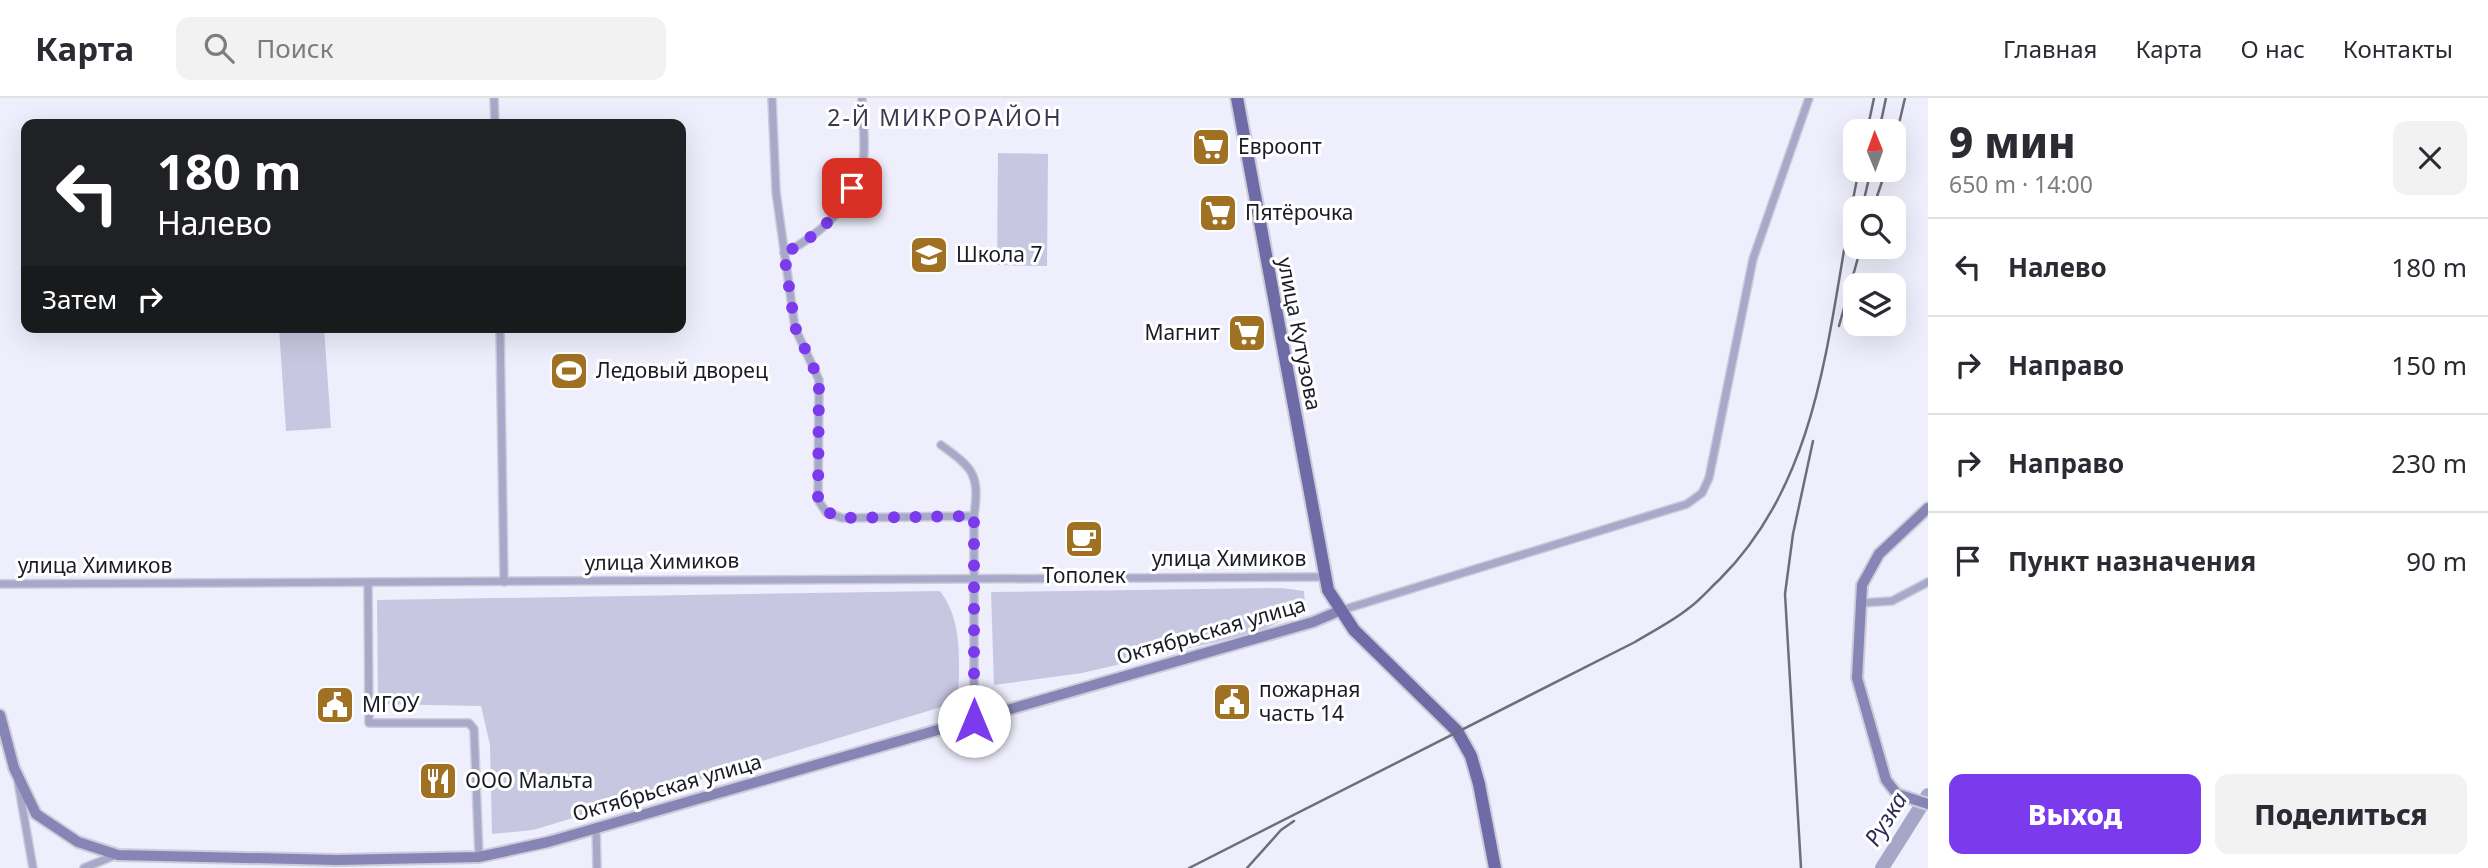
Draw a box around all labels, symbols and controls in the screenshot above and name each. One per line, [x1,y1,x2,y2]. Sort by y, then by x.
search box [176,17,666,80]
text: Карта [35,26,134,71]
icon: search [200,29,238,67]
text: Поиск [256,30,333,66]
text: Главная [2003,32,2097,65]
text: Карта [2135,32,2202,65]
text: О нас [2240,32,2305,65]
text: Контакты [2343,32,2453,65]
district label: 2-Й МИКРОРАЙОН [827,101,1063,133]
text: 9 мин [1949,113,2076,170]
north arrow [1843,119,1906,182]
map controls [1843,119,1906,336]
button: close [2393,121,2467,195]
supermarket icon: Евроопт [1190,126,1232,168]
place label: Евроопт [1238,132,1322,160]
text: 180 m [157,138,302,204]
icon: left [42,147,133,238]
pin [822,158,882,218]
text: 650 m · 14:00 [1949,168,2093,200]
icon: arrive [833,169,871,207]
supermarket icon: Пятёрочка [1197,192,1239,234]
button: search [1843,196,1906,259]
place label: Пятёрочка [1245,198,1353,226]
text: Налево [157,201,272,244]
school or university icon: Школа 7 [908,234,950,276]
place label: Школа 7 [956,240,1042,268]
icon: left [1949,248,1987,286]
text: Налево [2008,249,2107,285]
text: 180 m [2391,249,2467,285]
street label: улица Кутузова [1271,255,1329,413]
button: layers [1843,273,1906,336]
icon: right [131,280,169,318]
text: Затем [42,281,117,317]
supermarket icon: Магнит [1226,312,1268,354]
place label: Магнит [1144,318,1220,346]
icon: right [1949,346,1987,384]
text: Направо [2008,347,2124,383]
text: 150 m [2391,347,2467,383]
sports icon: Ледовый дворец [548,350,590,392]
place label: Ледовый дворец [596,356,768,384]
icon: right [1949,444,1987,482]
text: Направо [2008,445,2124,481]
text: 230 m [2391,445,2467,481]
cafe icon: Тополек [1063,518,1105,560]
icon: arrive [1949,542,1987,580]
text: Пункт назначения [2008,543,2256,579]
text: 90 m [2406,543,2467,579]
street label: улица Химиков [1152,544,1306,572]
street label: улица Химиков [584,546,740,576]
street label: улица Химиков [18,551,172,579]
place label: Тополек [1042,561,1126,589]
street label: Октябрьская улица [1113,590,1309,670]
place label: пожарная часть 14 [1259,675,1360,727]
public building icon: пожарная часть 14 [1211,681,1253,723]
public building icon: МГОУ [314,684,356,726]
position arrow [937,684,1011,758]
place label: МГОУ [362,690,419,718]
street label: Октябрьская улица [569,747,765,827]
restaurant icon: ООО Мальта [417,760,459,802]
place label: ООО Мальта [465,766,593,794]
button: Выход [1949,774,2201,854]
button: Поделиться [2215,774,2467,854]
water label: Рузка [1856,785,1914,852]

